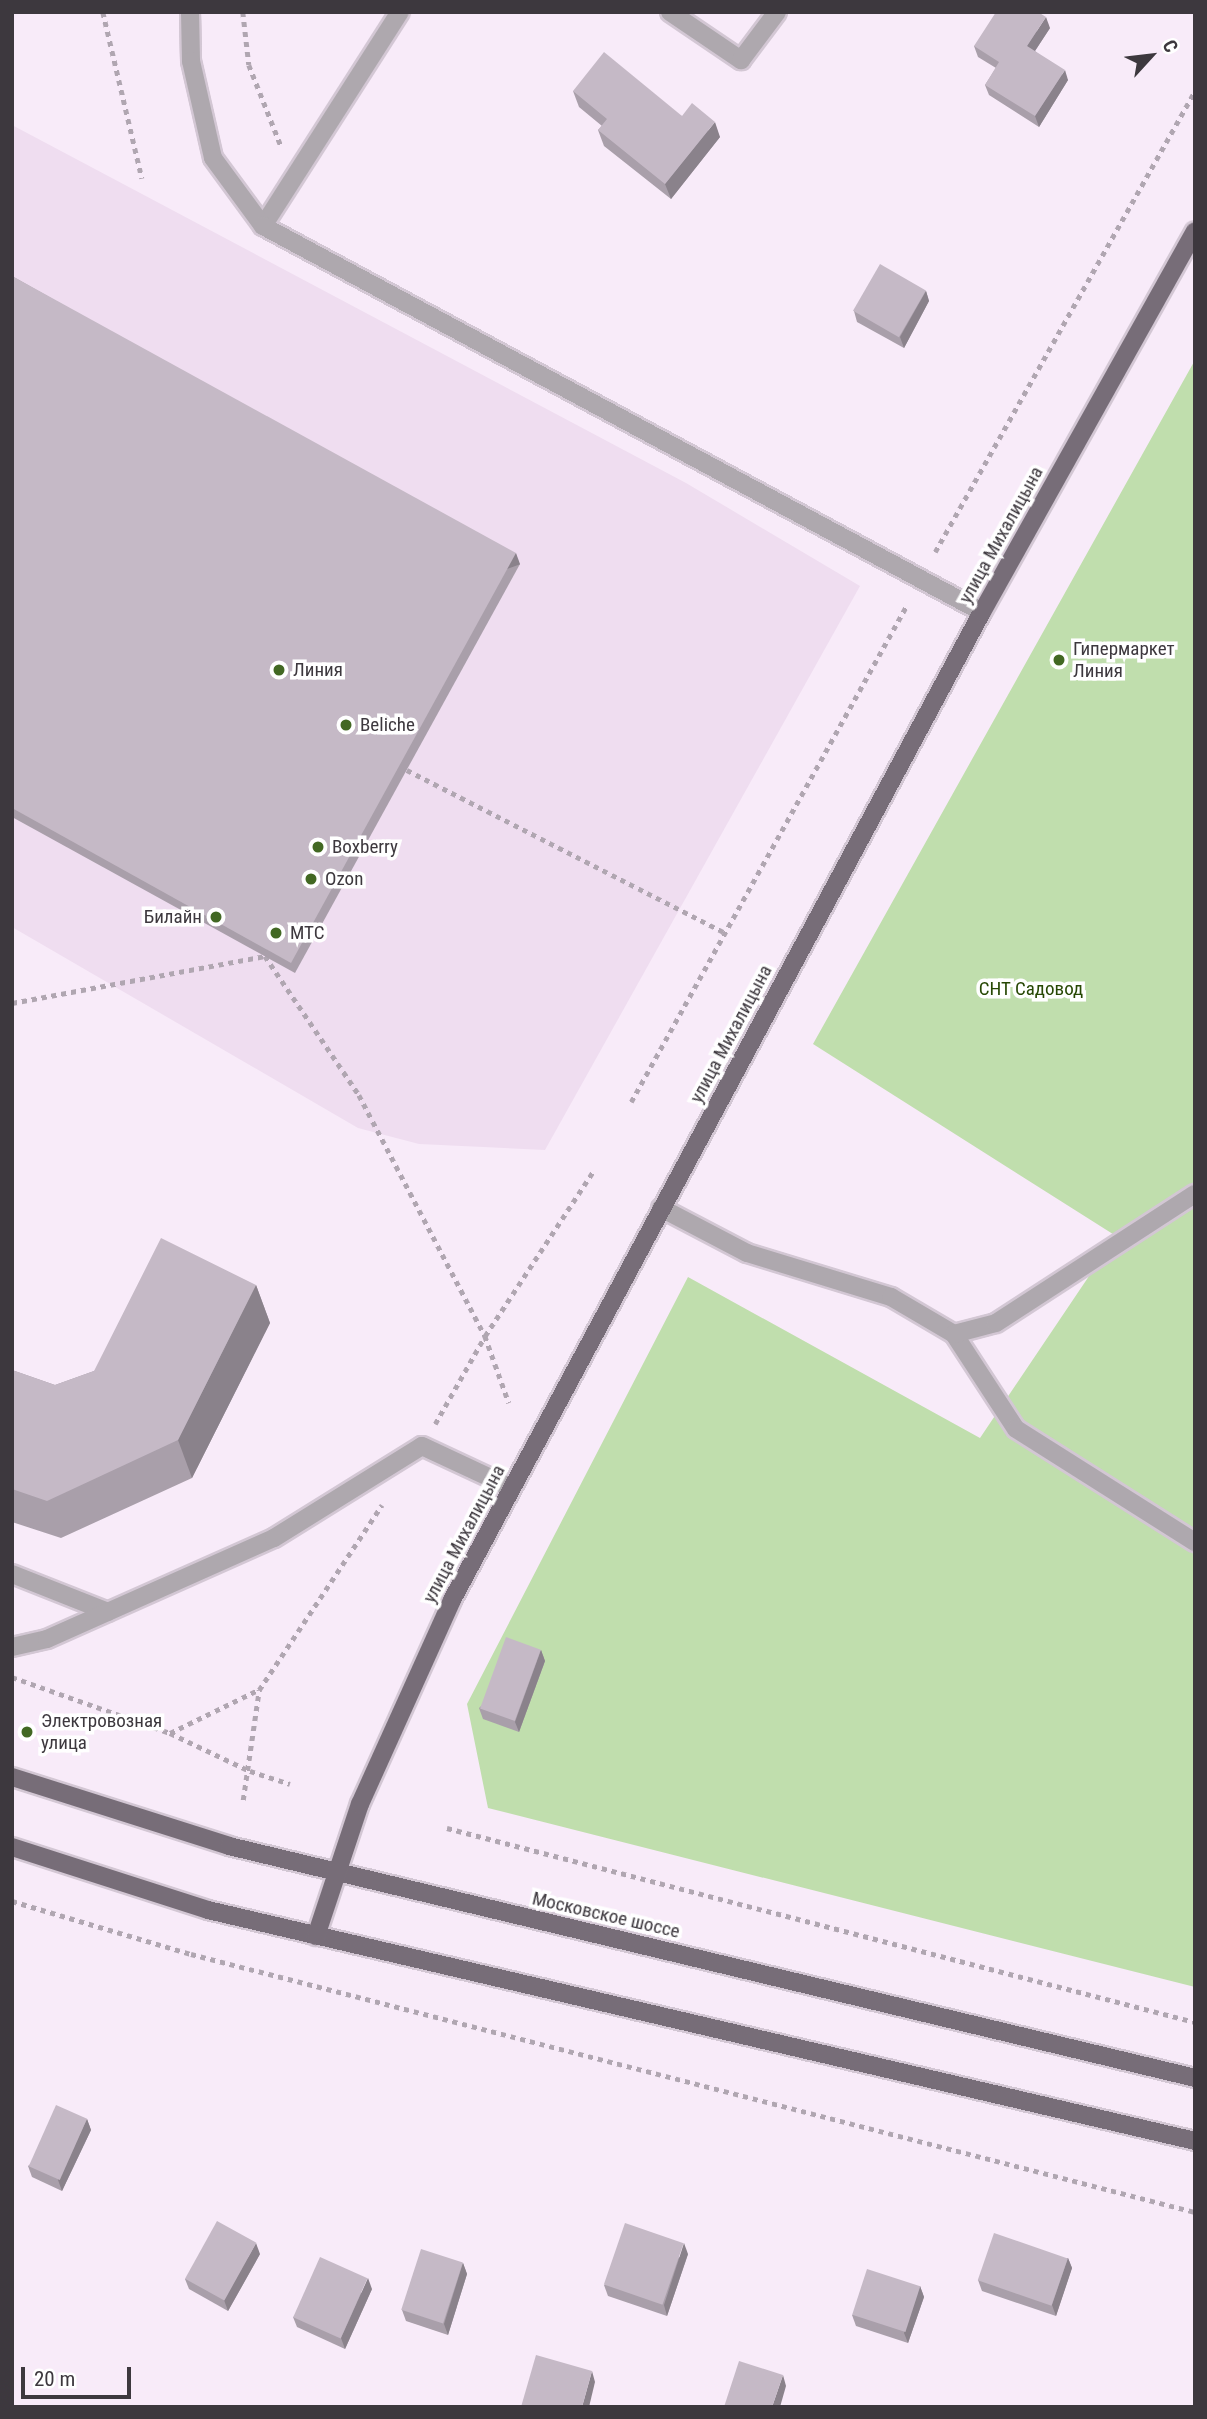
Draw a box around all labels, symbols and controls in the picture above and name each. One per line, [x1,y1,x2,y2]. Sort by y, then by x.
north arrow [1116,21,1186,91]
text: С [1157,36,1183,56]
street label: улица Михалицына [954,463,1048,607]
place label: Гипермаркет Линия [1073,638,1175,682]
marker: Гипермаркет Линия [1051,652,1067,668]
place label: Линия [293,659,343,681]
marker: Линия [271,662,287,678]
place label: Beliche [360,714,415,736]
marker: Beliche [338,717,354,733]
place label: Boxberry [332,836,398,858]
marker: Boxberry [310,839,326,855]
place label: Ozon [325,868,363,890]
marker: Ozon [303,871,319,887]
place label: Билайн [144,906,202,928]
marker: Билайн [208,909,224,925]
place label: МТС [290,922,324,944]
marker: МТС [268,925,284,941]
street label: улица Михалицына [685,961,777,1107]
park label: СНТ Садовод [979,978,1083,1000]
street label: улица Михалицына [418,1461,510,1607]
place label: Электровозная улица [41,1710,162,1754]
marker: Электровозная улица [19,1724,35,1740]
street label: Московское шоссе [530,1887,682,1943]
scale bar [24,2352,135,2396]
text: 20 m [34,2367,75,2391]

